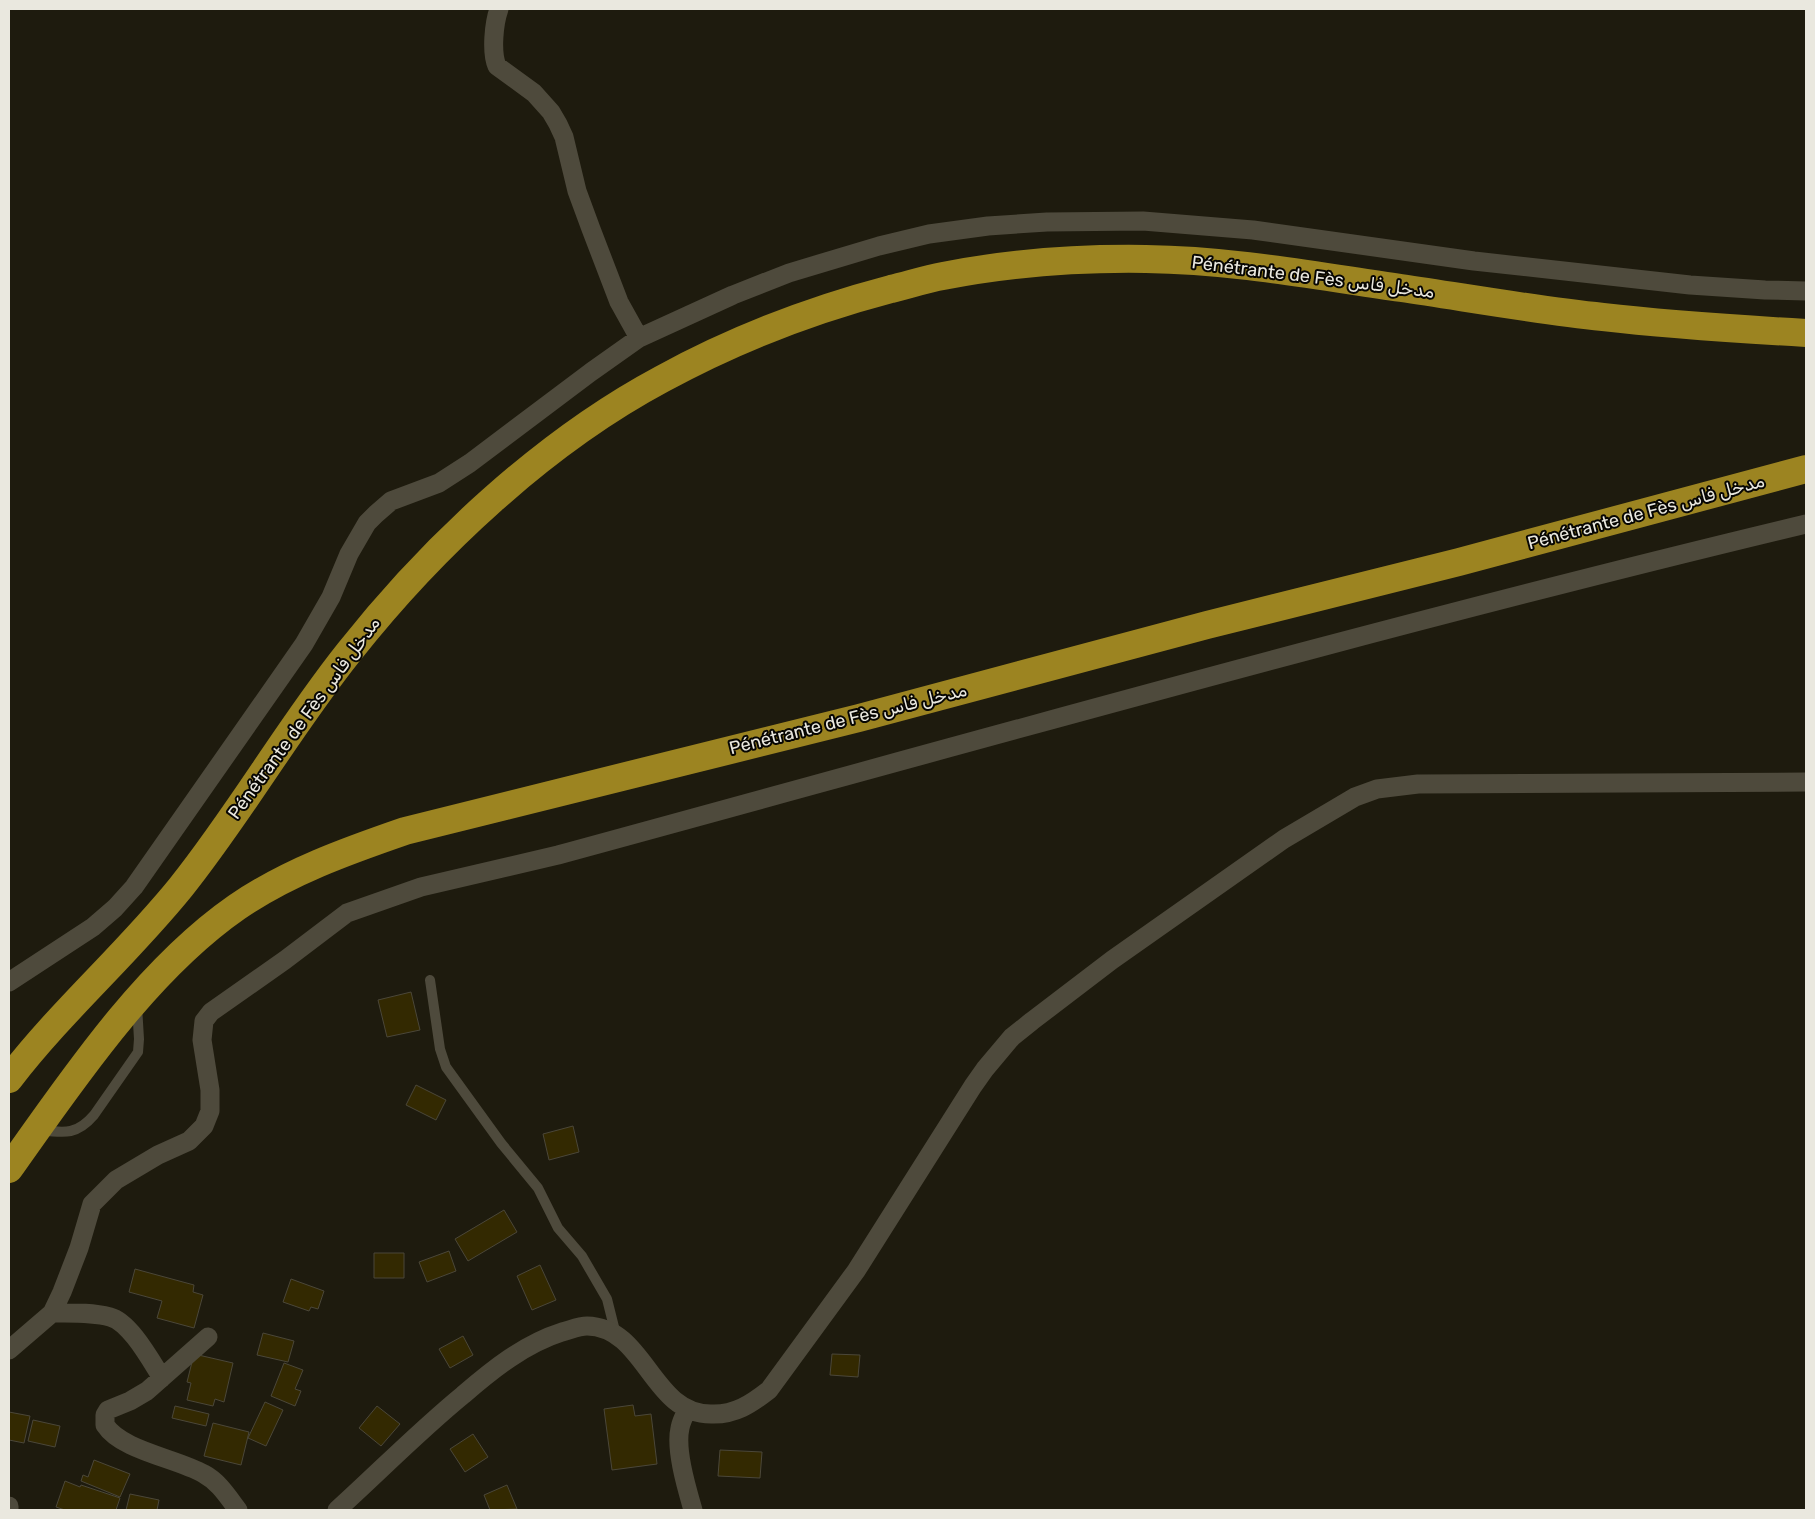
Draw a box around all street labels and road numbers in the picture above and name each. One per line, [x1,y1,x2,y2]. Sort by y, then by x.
street label: Pénétrante de Fès مدخل فاس [1190,251,1436,303]
street label: Pénétrante de Fès مدخل فاس [1525,470,1767,554]
street label: Pénétrante de Fès مدخل فاس [223,613,385,823]
street label: Pénétrante de Fès مدخل فاس [727,679,969,759]

